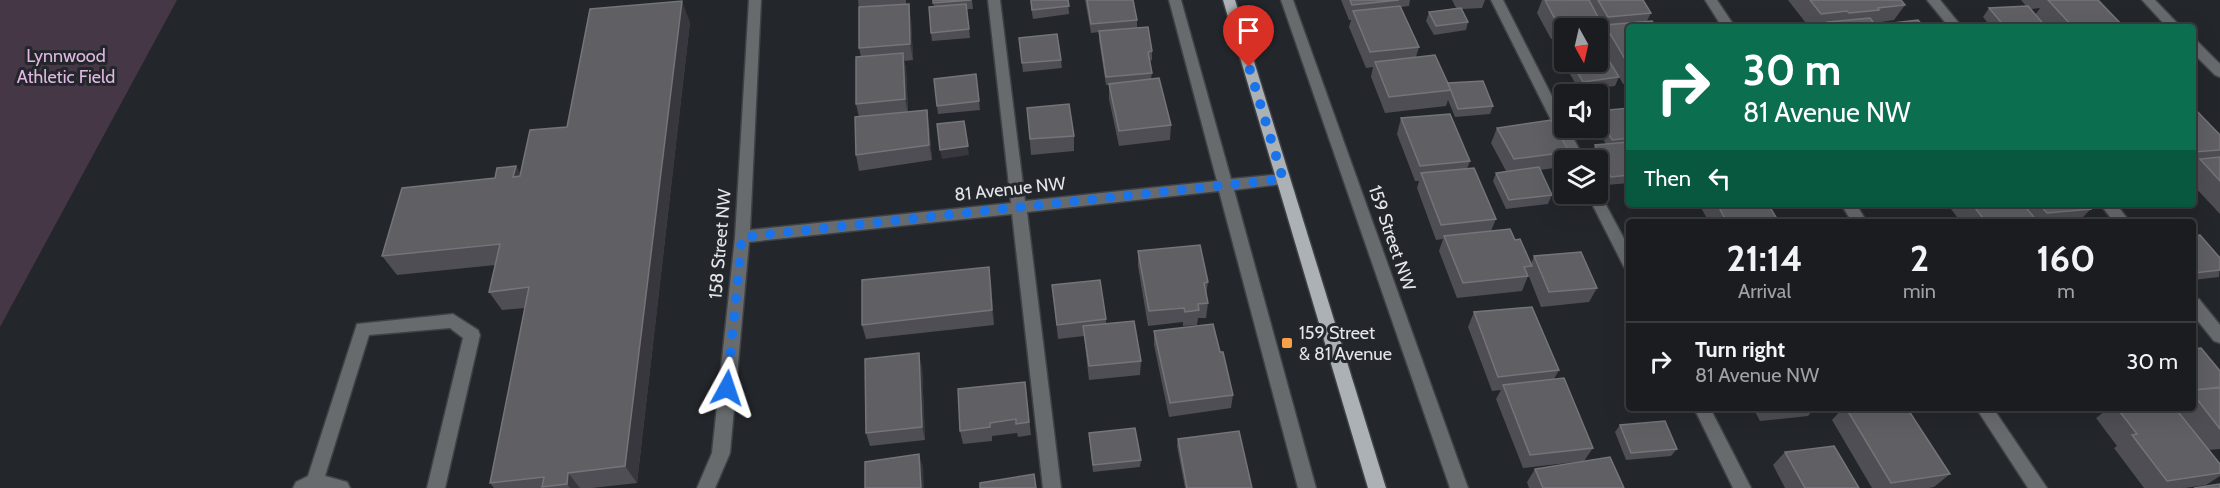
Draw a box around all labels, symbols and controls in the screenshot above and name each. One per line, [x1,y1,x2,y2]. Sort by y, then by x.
pin [1223,5,1274,67]
icon: arrive [1232,14,1265,47]
north arrow [1554,18,1608,72]
map controls [1554,18,1608,204]
text: 30 m [1743,44,1841,96]
park label: Lynnwood Athletic Field [17,45,115,88]
icon: right [1644,48,1722,126]
button: sound [1554,84,1608,138]
text: 81 Avenue NW [1743,96,1910,129]
button: layers [1554,150,1608,204]
icon: left [1703,162,1736,195]
text: Then [1644,165,1691,192]
street label: 81 Avenue NW [953,172,1067,206]
street label: 159 Street NW [1364,182,1420,294]
street label: 158 Street NW [704,188,736,300]
text: 21:14 [1727,236,1803,280]
text: 2 [1910,236,1929,280]
text: 160 [2037,236,2095,280]
text: Arrival [1738,279,1791,303]
text: min [1903,279,1936,303]
text: m [2057,279,2075,303]
place label: 159 Street & 81 Avenue [1299,322,1392,365]
marker: 159 Street & 81 Avenue [1280,336,1294,350]
text: Turn right [1695,336,1785,363]
icon: right [1644,345,1677,378]
text: 30 m [2126,348,2178,375]
position arrow [695,356,759,420]
text: 81 Avenue NW [1695,363,1819,387]

